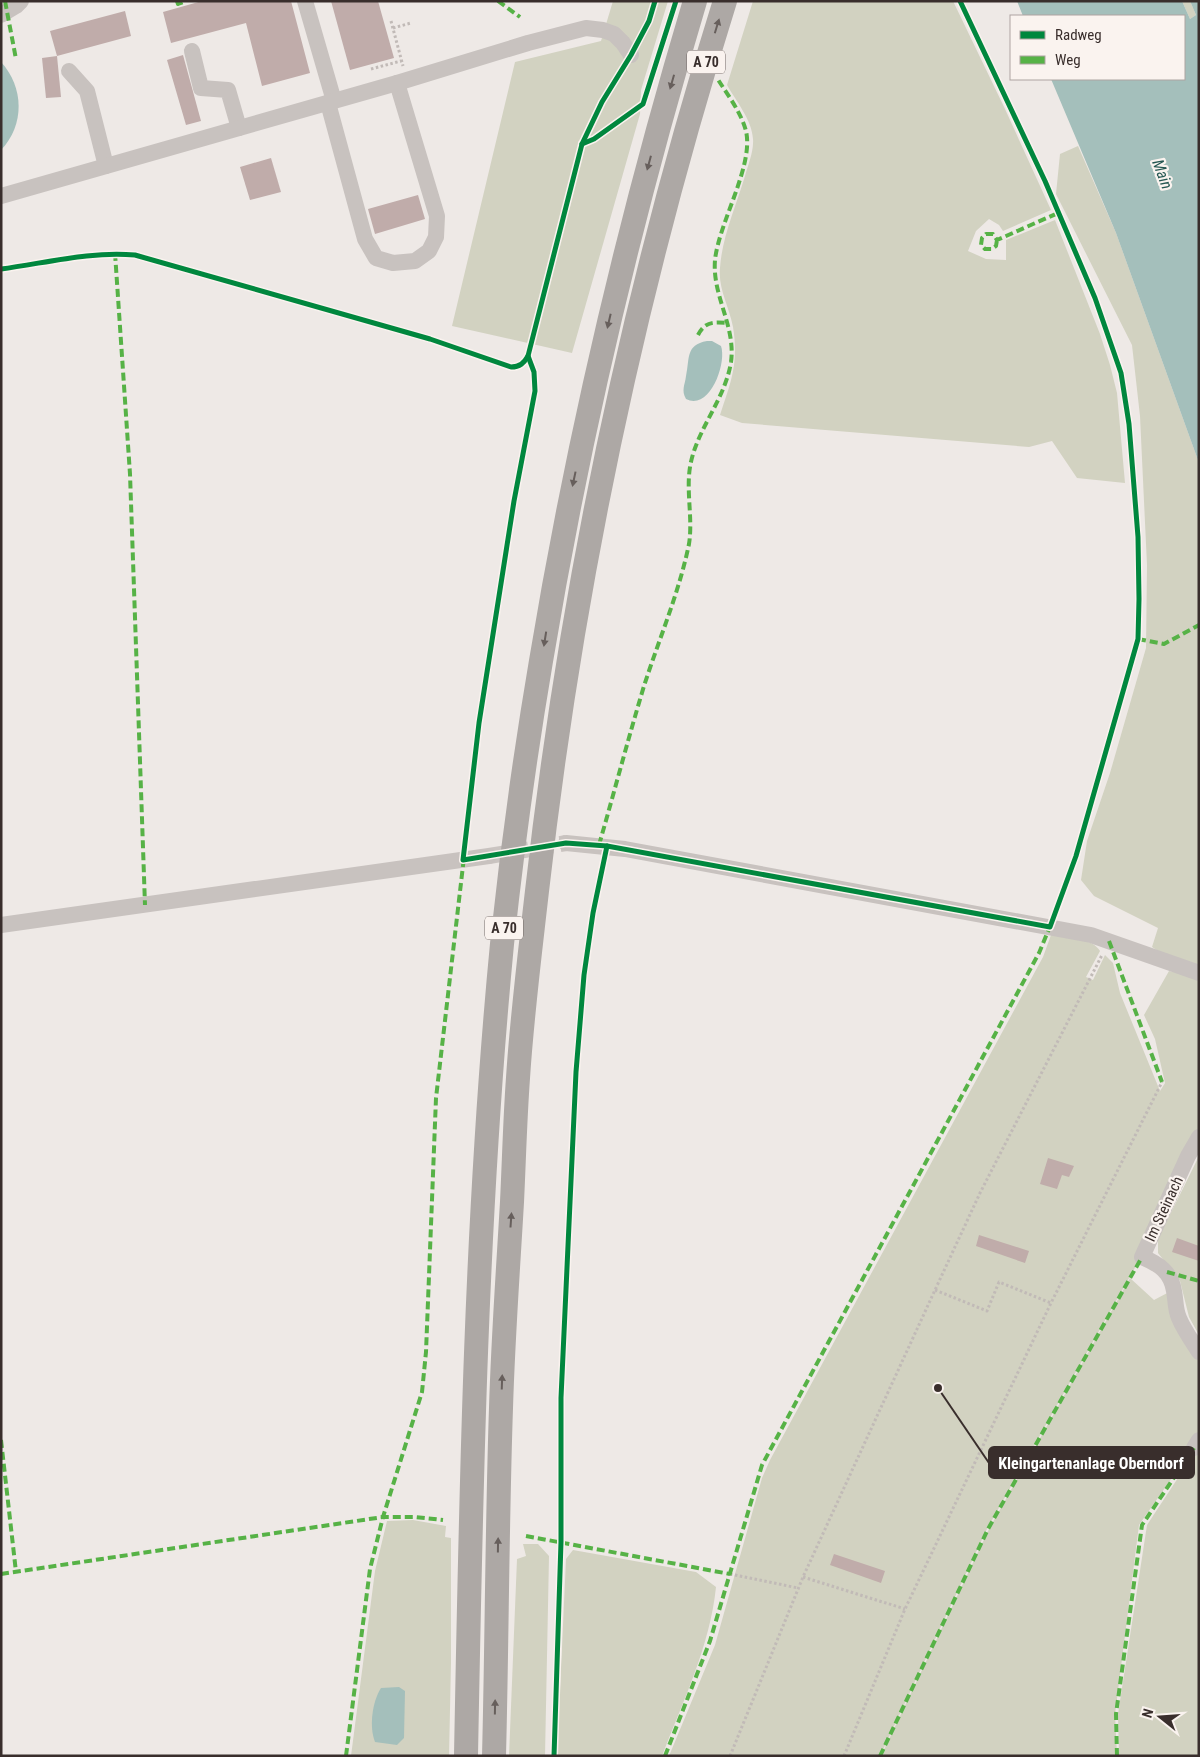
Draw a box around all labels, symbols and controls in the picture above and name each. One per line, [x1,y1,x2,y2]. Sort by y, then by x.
legend [1010,15,1185,80]
one-way arrow [714,18,722,33]
text: Radweg [1055,26,1102,44]
road number: A 70 [687,51,725,74]
text: Weg [1055,51,1081,69]
one-way arrow [668,74,676,89]
one-way arrow [645,156,653,171]
water label: Main [1148,157,1177,192]
one-way arrow [605,313,613,328]
one-way arrow [570,472,578,488]
one-way arrow [540,632,548,648]
road number: A 70 [485,916,523,940]
street label: Im Steinach [1141,1174,1187,1244]
one-way arrow [507,1212,515,1228]
one-way arrow [498,1374,506,1390]
callout: Kleingartenanlage Oberndorf [989,1447,1194,1478]
text: Kleingartenanlage Oberndorf [998,1454,1185,1473]
one-way arrow [495,1536,503,1552]
north arrow [1135,1692,1185,1742]
one-way arrow [491,1699,499,1715]
text: N [1139,1707,1156,1720]

